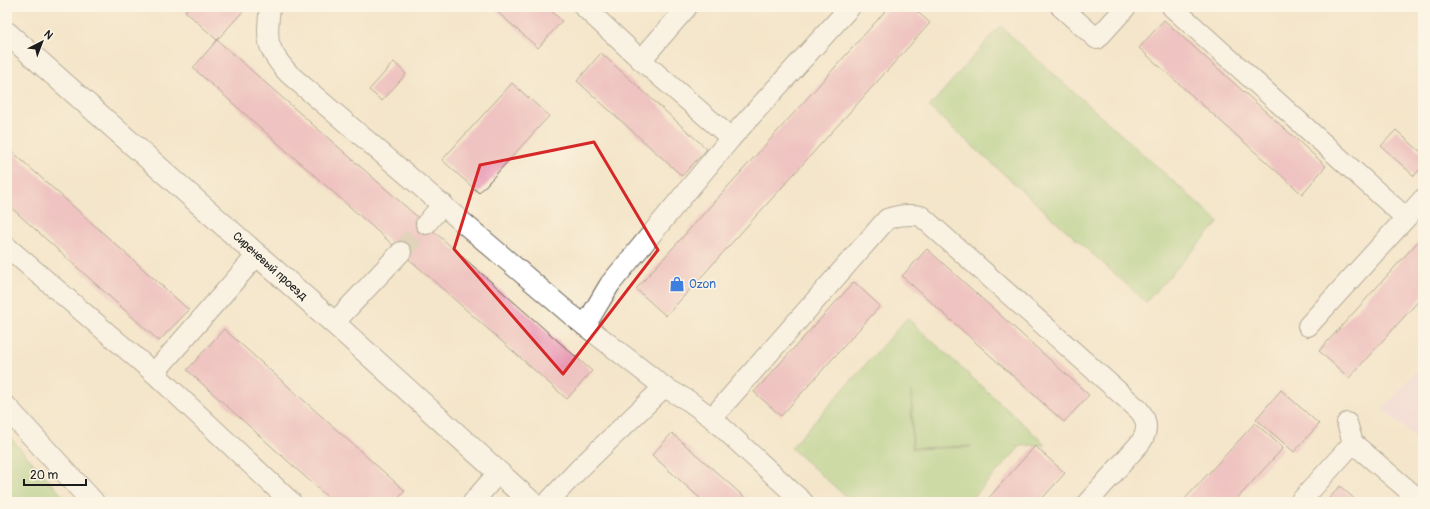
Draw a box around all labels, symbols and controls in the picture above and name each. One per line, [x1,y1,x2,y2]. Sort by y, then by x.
north arrow [22,22,62,62]
text: N [41,28,56,43]
street label: Сиреневый проезд [229,229,311,304]
shop icon: Ozon [668,275,686,293]
place label: Ozon [689,277,716,292]
scale bar [24,461,86,487]
text: 20 m [30,468,59,483]

